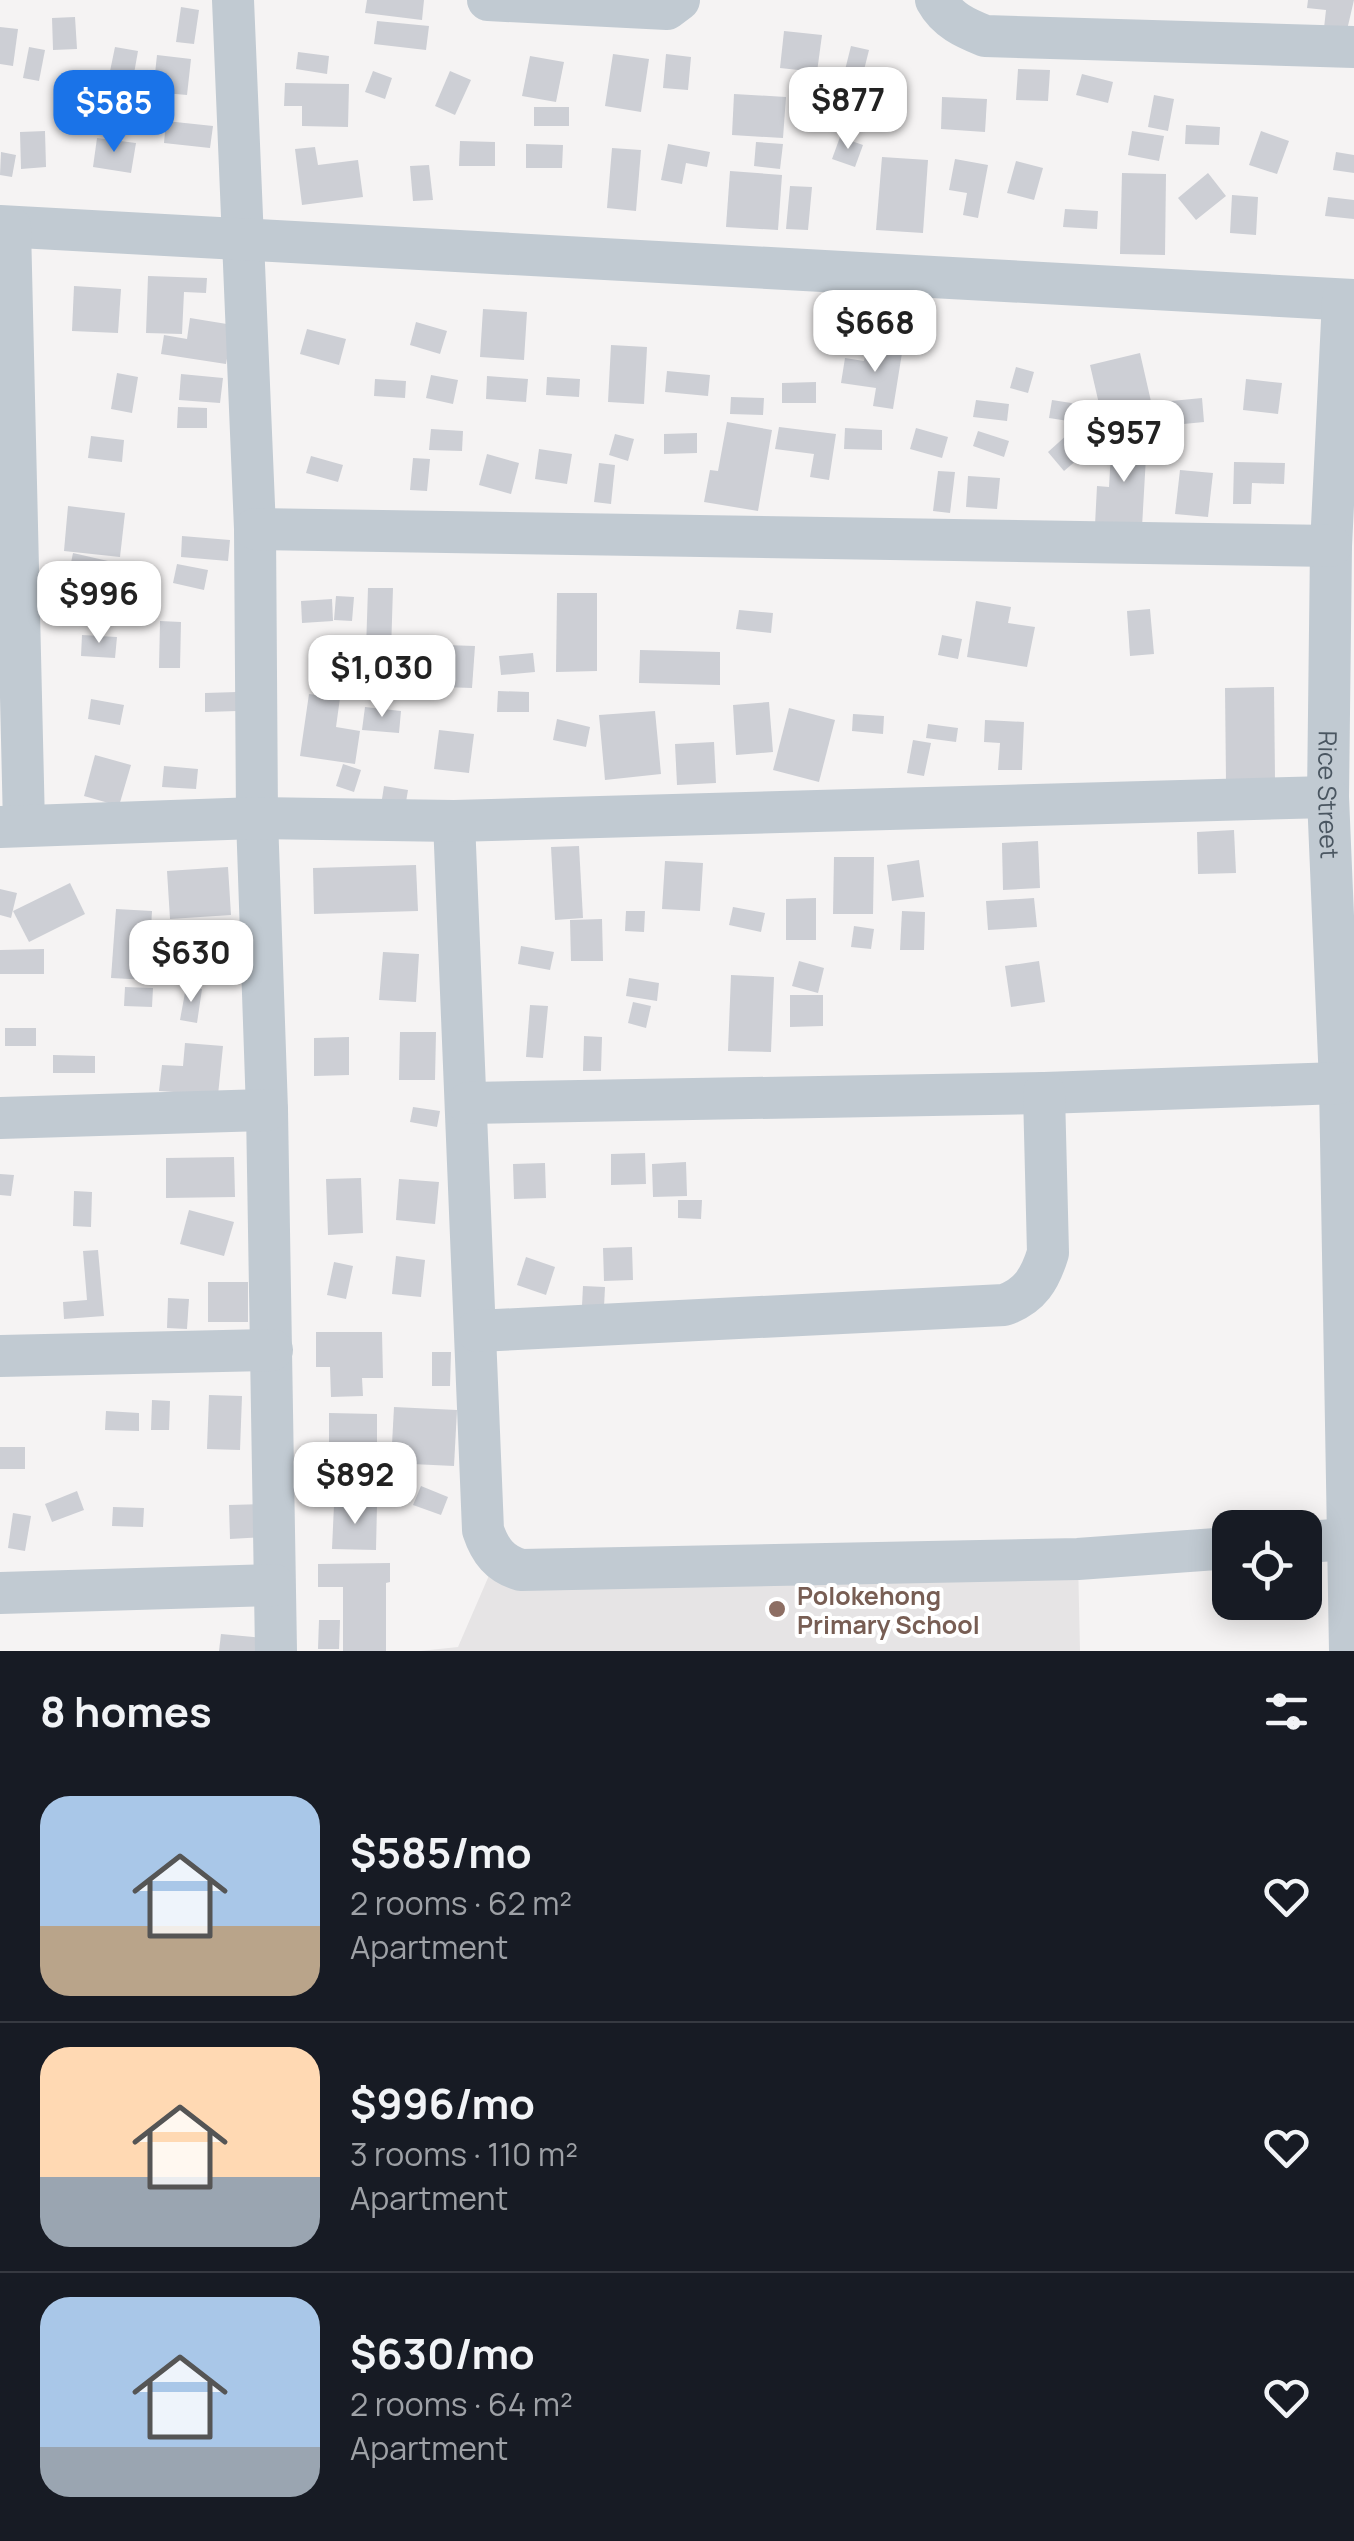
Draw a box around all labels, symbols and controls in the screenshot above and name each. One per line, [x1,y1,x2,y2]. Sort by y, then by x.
pin: $877 [789,67,907,152]
pin: $585 [55,70,173,155]
text: $877 [811,77,885,121]
text: $585 [75,80,153,124]
pin: $668 [816,290,934,375]
text: $668 [835,300,915,344]
pin: $957 [1065,400,1183,485]
text: $957 [1086,410,1162,454]
pin: $996 [40,561,158,646]
text: $996 [59,571,139,615]
pin: $1,030 [301,635,463,720]
text: $1,030 [330,645,434,689]
street label: Rice Street [1310,730,1348,859]
pin: $630 [132,920,250,1005]
text: $630 [151,930,231,974]
pin: $892 [296,1442,414,1527]
text: $892 [316,1452,394,1496]
map controls [1212,1510,1322,1620]
button: locate [1212,1510,1322,1620]
place label: Polokehong Primary School [797,1578,980,1642]
marker: Polokehong Primary School [766,1598,788,1620]
text: 8 homes [40,1682,212,1740]
icon: filters [1259,1684,1314,1739]
text: $585/mo [350,1823,532,1881]
icon: home [120,1836,240,1956]
icon: heart [1259,1869,1314,1924]
text: 2 rooms · 62 m² [350,1881,572,1925]
text: Apartment [350,1925,508,1969]
text: $996/mo [350,2074,535,2132]
icon: home [120,2087,240,2207]
icon: heart [1259,2120,1314,2175]
text: 3 rooms · 110 m² [350,2132,578,2176]
text: Apartment [350,2176,508,2220]
text: $630/mo [350,2324,535,2382]
icon: home [120,2337,240,2457]
icon: heart [1259,2370,1314,2425]
text: 2 rooms · 64 m² [350,2382,573,2426]
text: Apartment [350,2426,508,2470]

